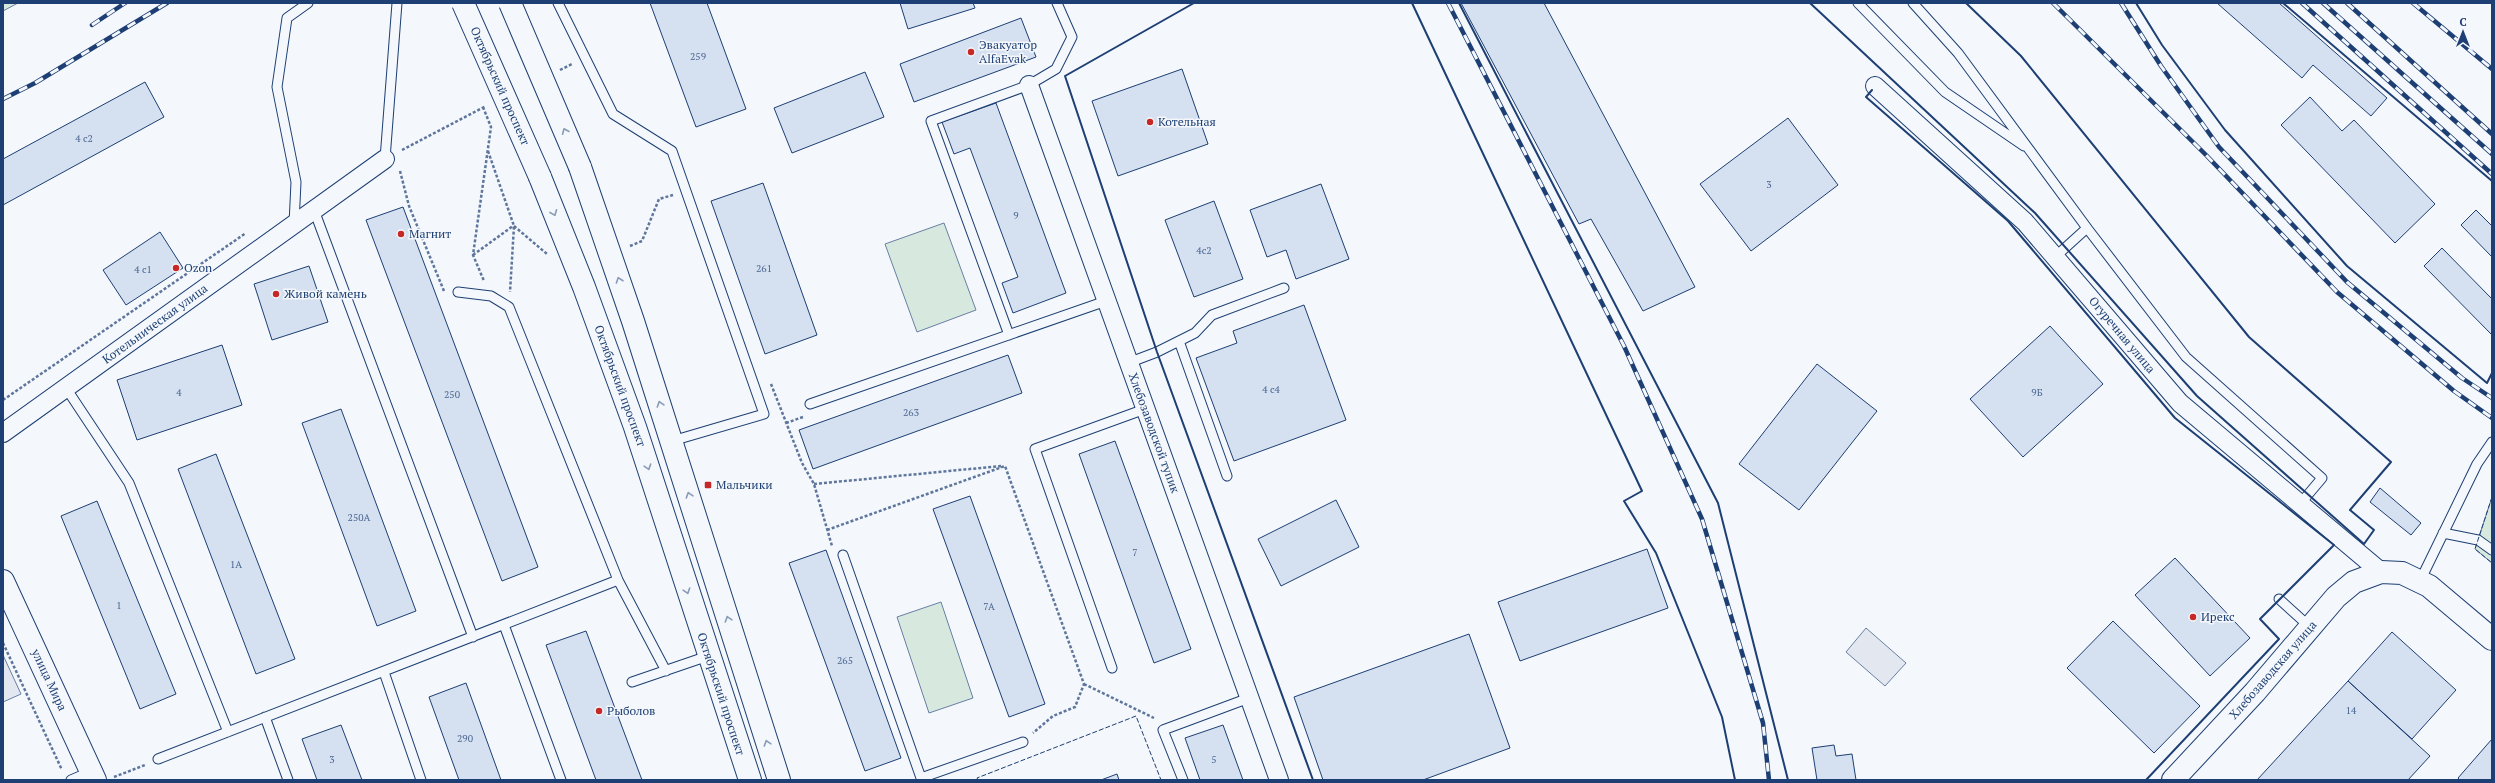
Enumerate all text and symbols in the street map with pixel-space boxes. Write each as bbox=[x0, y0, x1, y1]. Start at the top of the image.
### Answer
north arrow bbox=[2443, 12, 2483, 52]
text: С bbox=[2459, 15, 2467, 29]
street label: Октябрьский проспект bbox=[468, 24, 533, 147]
place label: Эвакуатор AlfaEvak bbox=[979, 37, 1037, 66]
marker: Эвакуатор AlfaEvak bbox=[966, 47, 976, 57]
house number: 259 bbox=[690, 50, 706, 63]
place label: Котельная bbox=[1158, 114, 1216, 129]
marker: Котельная bbox=[1145, 117, 1155, 127]
one-way arrow bbox=[562, 128, 570, 136]
house number: 4 с2 bbox=[75, 132, 93, 145]
house number: 3 bbox=[1766, 178, 1772, 191]
house number: 9 bbox=[1013, 209, 1019, 222]
one-way arrow bbox=[550, 210, 558, 217]
place label: Магнит bbox=[409, 226, 451, 241]
marker: Магнит bbox=[396, 229, 406, 239]
house number: 4с2 bbox=[1196, 244, 1212, 257]
place label: Ozon bbox=[184, 260, 212, 275]
house number: 261 bbox=[756, 262, 772, 275]
house number: 4 с1 bbox=[134, 263, 152, 276]
marker: Ozon bbox=[171, 263, 181, 273]
one-way arrow bbox=[615, 277, 624, 284]
street label: Котельническая улица bbox=[99, 280, 210, 367]
place label: Живой камень bbox=[284, 286, 367, 301]
marker: Живой камень bbox=[271, 289, 281, 299]
street label: Огуречная улица bbox=[2086, 293, 2159, 376]
street label: Октябрьский проспект bbox=[591, 323, 649, 449]
street label: Хлебозаводской тупик bbox=[1126, 371, 1183, 495]
house number: 4 с4 bbox=[1262, 383, 1281, 396]
house number: 4 bbox=[176, 386, 182, 399]
house number: 9Б bbox=[2031, 386, 2043, 399]
house number: 250 bbox=[444, 388, 460, 401]
one-way arrow bbox=[656, 400, 665, 407]
house number: 263 bbox=[903, 406, 919, 419]
one-way arrow bbox=[643, 463, 652, 470]
place label: Мальчики bbox=[716, 477, 772, 492]
marker: Мальчики bbox=[703, 480, 713, 490]
one-way arrow bbox=[685, 492, 694, 499]
house number: 250А bbox=[348, 511, 371, 524]
house number: 7 bbox=[1132, 546, 1138, 559]
house number: 1А bbox=[230, 558, 242, 571]
one-way arrow bbox=[683, 587, 691, 594]
house number: 1 bbox=[116, 599, 122, 612]
house number: 7А bbox=[983, 600, 995, 613]
place label: Ирекс bbox=[2201, 609, 2235, 624]
marker: Ирекс bbox=[2188, 612, 2198, 622]
one-way arrow bbox=[724, 616, 733, 623]
street label: Хлебозаводская улица bbox=[2226, 617, 2319, 722]
street label: Октябрьский проспект bbox=[695, 631, 748, 757]
street label: улица Мира bbox=[28, 646, 70, 713]
house number: 265 bbox=[837, 654, 853, 667]
place label: Рыболов bbox=[607, 703, 655, 718]
house number: 14 bbox=[2346, 704, 2357, 717]
marker: Рыболов bbox=[594, 706, 604, 716]
house number: 290 bbox=[457, 732, 473, 745]
one-way arrow bbox=[763, 739, 772, 746]
house number: 3 bbox=[329, 753, 335, 766]
house number: 5 bbox=[1211, 753, 1217, 766]

